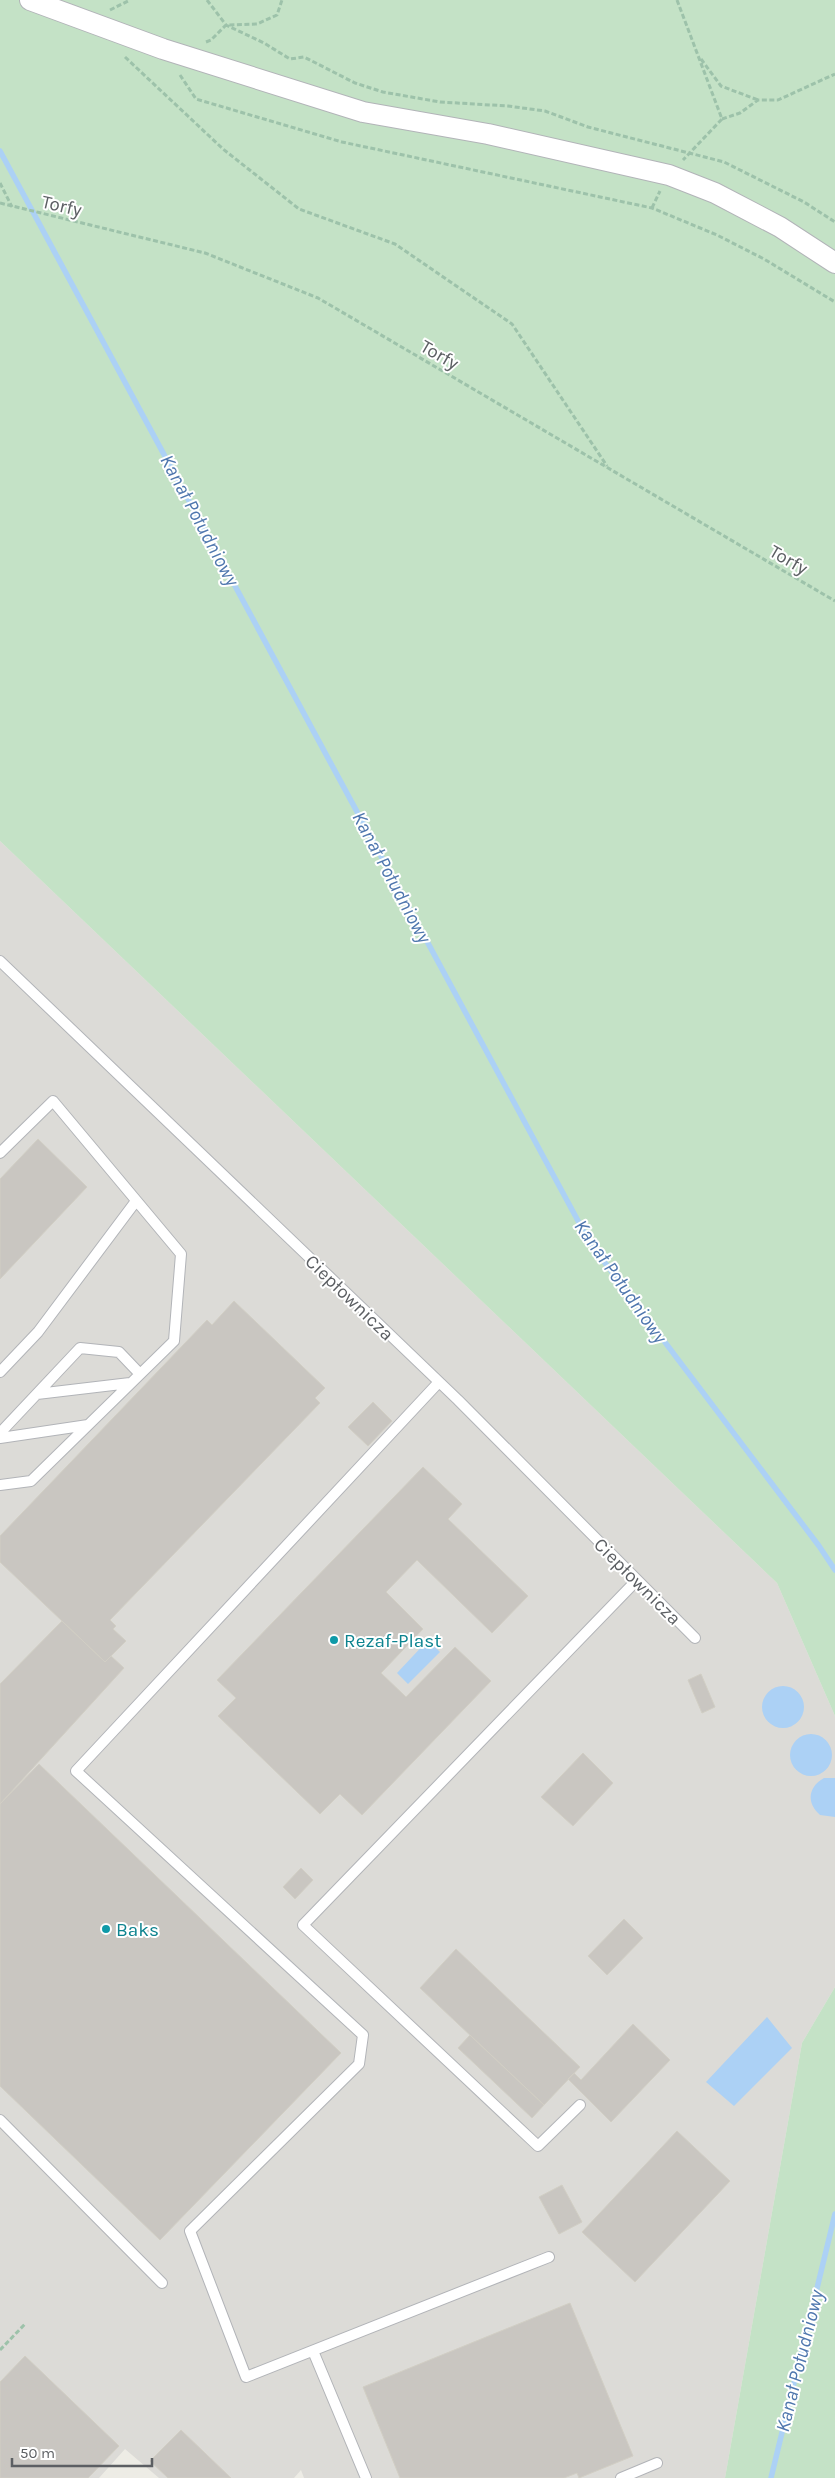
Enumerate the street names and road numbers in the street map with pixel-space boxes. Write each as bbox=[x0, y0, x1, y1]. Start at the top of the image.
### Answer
street label: Torfy bbox=[40, 191, 84, 221]
street label: Torfy bbox=[416, 335, 463, 375]
street label: Torfy bbox=[765, 540, 812, 580]
street label: Ciepłownicza bbox=[301, 1250, 398, 1345]
street label: Ciepłownicza bbox=[589, 1534, 685, 1630]

